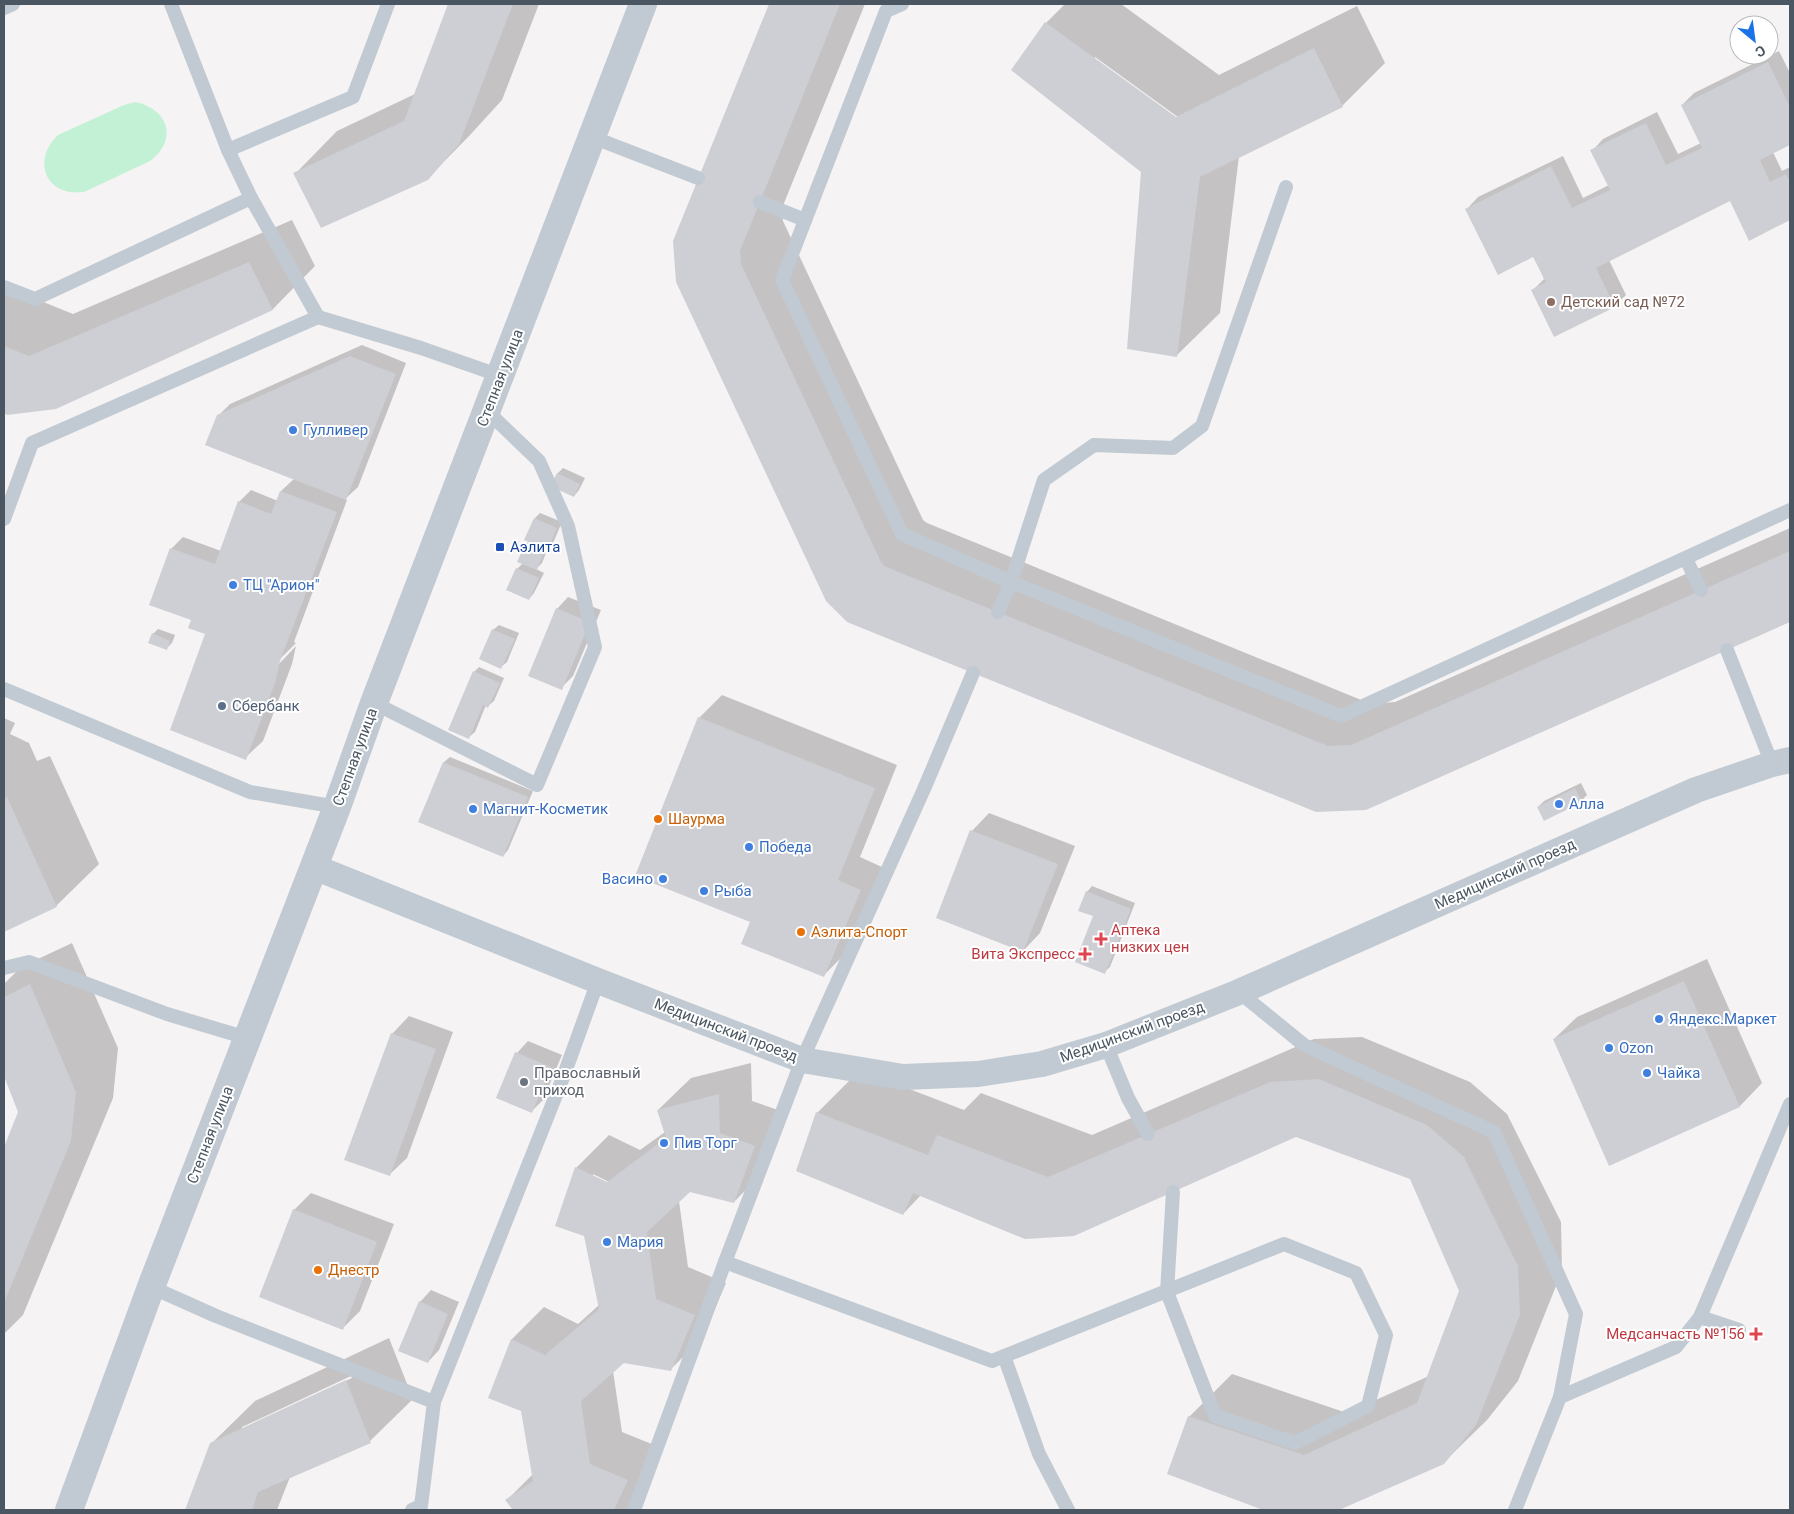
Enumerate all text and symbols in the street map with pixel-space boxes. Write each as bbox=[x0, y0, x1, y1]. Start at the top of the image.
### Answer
north arrow bbox=[1729, 15, 1779, 65]
text: С bbox=[1752, 42, 1768, 61]
place label: Детский сад №72 bbox=[1561, 293, 1685, 311]
marker: Детский сад №72 bbox=[1545, 296, 1557, 308]
street label: Степная улица bbox=[473, 327, 527, 429]
place label: Гулливер bbox=[303, 421, 368, 439]
marker: Гулливер bbox=[287, 424, 299, 436]
place label: Аэлита bbox=[510, 538, 560, 556]
marker: Аэлита bbox=[494, 541, 506, 553]
place label: ТЦ "Арион" bbox=[243, 576, 320, 594]
marker: ТЦ "Арион" bbox=[227, 579, 239, 591]
place label: Сбербанк bbox=[232, 697, 300, 715]
marker: Сбербанк bbox=[216, 700, 228, 712]
street label: Степная улица bbox=[329, 706, 381, 808]
place label: Алла bbox=[1569, 795, 1604, 813]
marker: Алла bbox=[1553, 798, 1565, 810]
place label: Магнит-Косметик bbox=[483, 800, 608, 818]
marker: Магнит-Косметик bbox=[467, 803, 479, 815]
place label: Шаурма bbox=[668, 810, 725, 828]
marker: Шаурма bbox=[652, 813, 664, 825]
street label: Медицинский проезд bbox=[1432, 835, 1578, 913]
place label: Победа bbox=[759, 838, 812, 856]
marker: Победа bbox=[743, 841, 755, 853]
place label: Васино bbox=[602, 870, 653, 888]
marker: Васино bbox=[657, 873, 669, 885]
place label: Рыба bbox=[714, 882, 752, 900]
marker: Рыба bbox=[698, 885, 710, 897]
place label: Аптека низких цен bbox=[1111, 921, 1189, 956]
place label: Аэлита-Спорт bbox=[811, 923, 908, 941]
marker: Аэлита-Спорт bbox=[795, 926, 807, 938]
marker: Аптека низких цен bbox=[1095, 933, 1107, 945]
place label: Вита Экспресс bbox=[971, 945, 1075, 963]
marker: Вита Экспресс bbox=[1079, 948, 1091, 960]
street label: Медицинский проезд bbox=[652, 994, 800, 1066]
street label: Медицинский проезд bbox=[1057, 998, 1207, 1066]
place label: Яндекс.Маркет bbox=[1669, 1010, 1777, 1028]
marker: Яндекс.Маркет bbox=[1653, 1013, 1665, 1025]
place label: Ozon bbox=[1619, 1039, 1653, 1057]
marker: Ozon bbox=[1603, 1042, 1615, 1054]
place label: Православный приход bbox=[534, 1064, 641, 1099]
place label: Чайка bbox=[1657, 1064, 1700, 1082]
marker: Чайка bbox=[1641, 1067, 1653, 1079]
marker: Православный приход bbox=[518, 1076, 530, 1088]
street label: Степная улица bbox=[183, 1084, 237, 1186]
place label: Пив Торг bbox=[674, 1134, 738, 1152]
marker: Пив Торг bbox=[658, 1137, 670, 1149]
place label: Мария bbox=[617, 1233, 664, 1251]
marker: Мария bbox=[601, 1236, 613, 1248]
place label: Днестр bbox=[328, 1261, 379, 1279]
marker: Днестр bbox=[312, 1264, 324, 1276]
place label: Медсанчасть №156 bbox=[1606, 1325, 1745, 1343]
marker: Медсанчасть №156 bbox=[1749, 1327, 1763, 1341]

